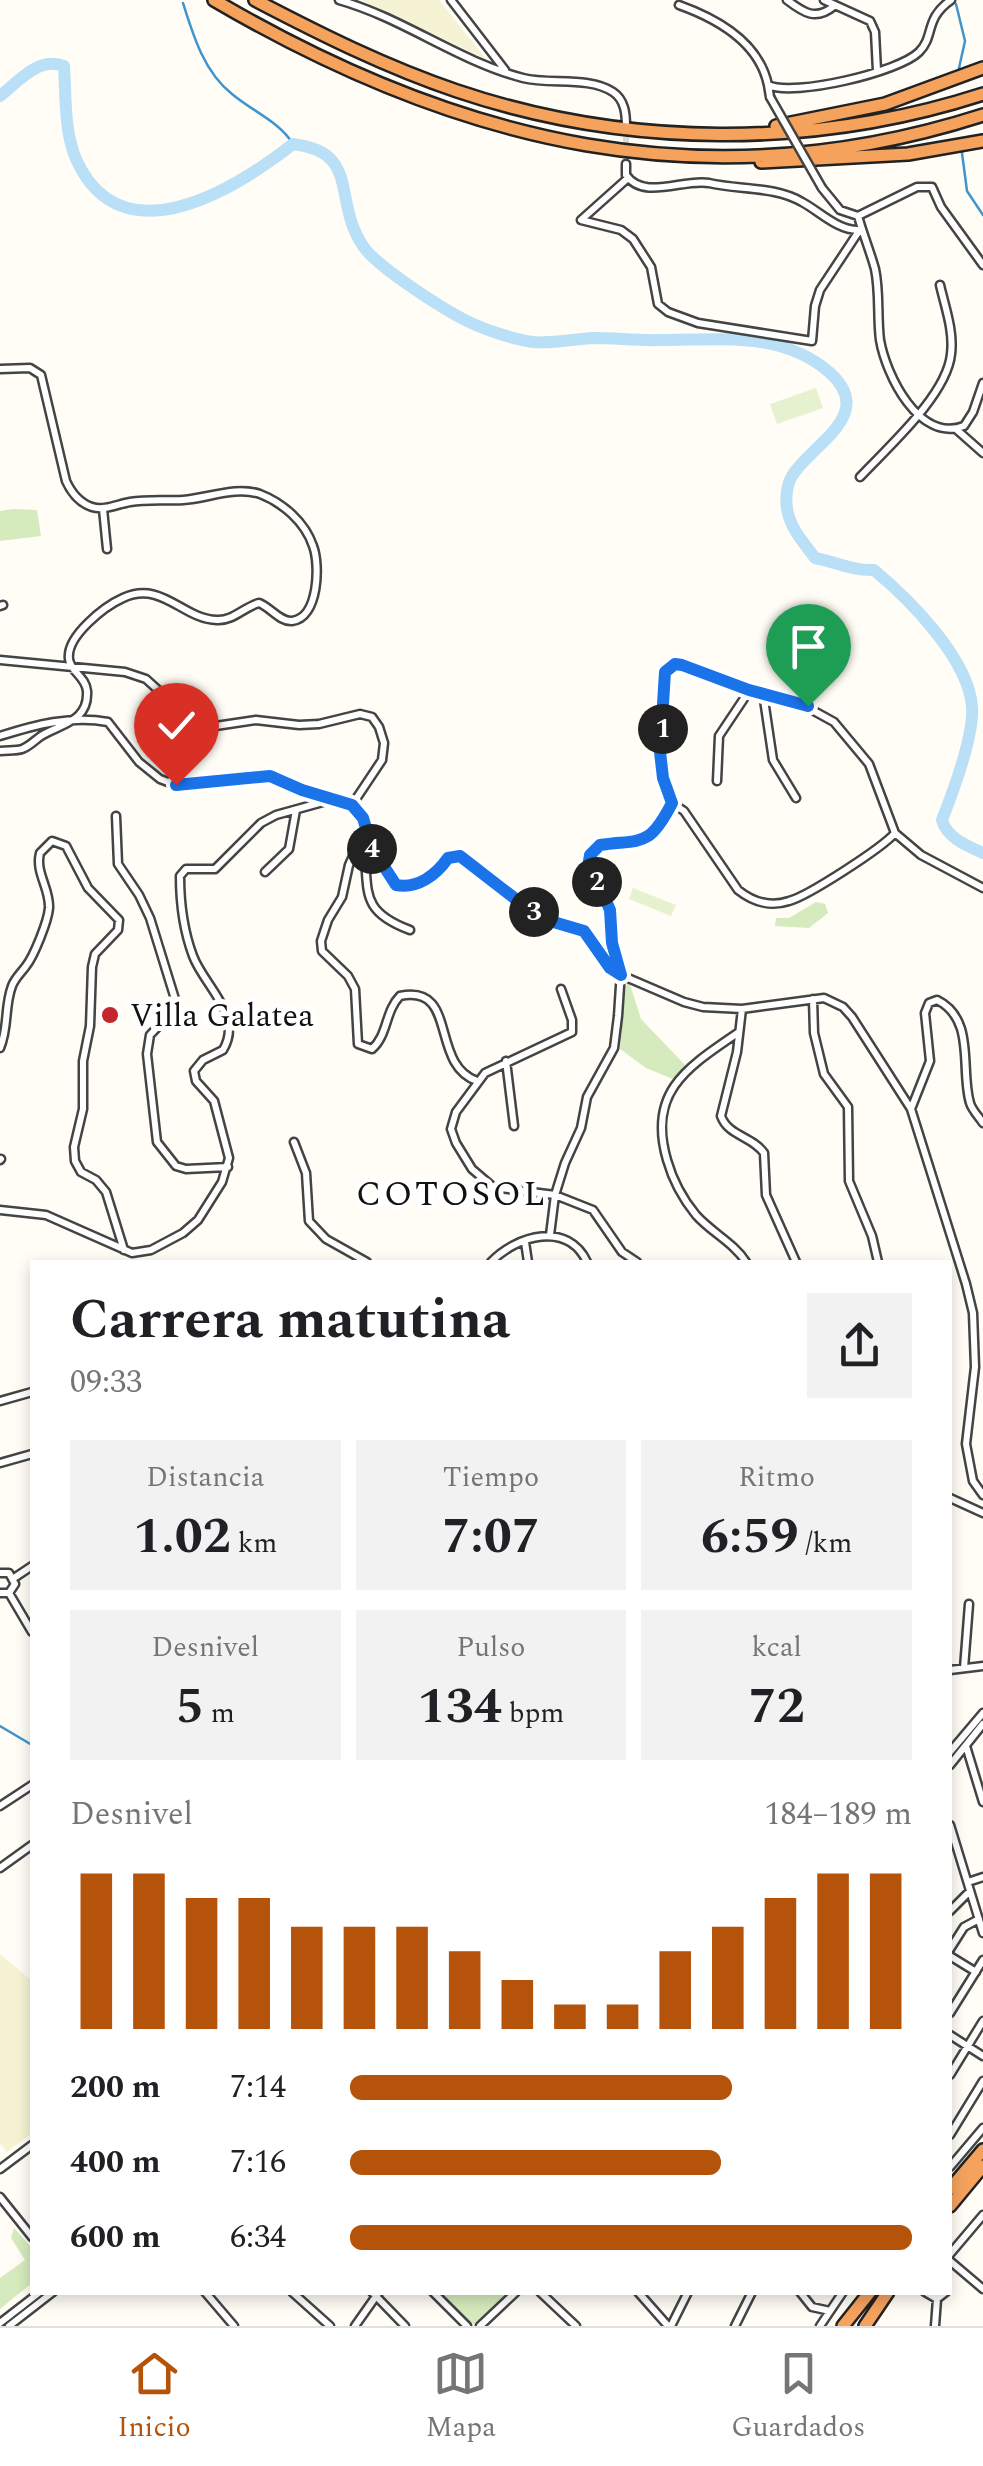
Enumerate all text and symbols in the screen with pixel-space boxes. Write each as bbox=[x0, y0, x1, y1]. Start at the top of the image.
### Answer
pin bbox=[766, 604, 851, 707]
icon: arrive bbox=[781, 619, 836, 674]
pin bbox=[134, 683, 219, 786]
icon: check bbox=[149, 698, 204, 753]
pin: 1 bbox=[638, 704, 688, 754]
text: 1 bbox=[655, 707, 671, 750]
pin: 4 bbox=[347, 824, 397, 874]
text: 4 bbox=[364, 827, 380, 870]
pin: 2 bbox=[572, 857, 622, 907]
text: 2 bbox=[589, 860, 605, 903]
pin: 3 bbox=[509, 887, 559, 937]
text: 3 bbox=[526, 890, 542, 933]
place label: Villa Galatea bbox=[130, 992, 314, 1041]
marker: Villa Galatea bbox=[99, 1004, 121, 1026]
district label: COTOSOL bbox=[356, 1168, 548, 1221]
text: Carrera matutina bbox=[70, 1279, 510, 1362]
button: share bbox=[807, 1293, 912, 1398]
text: 09:33 bbox=[70, 1358, 142, 1407]
text: Distancia bbox=[146, 1456, 264, 1499]
text: Tiempo bbox=[443, 1456, 539, 1499]
text: Ritmo bbox=[738, 1456, 815, 1499]
text: 1.02 bbox=[133, 1499, 231, 1575]
text: 7:07 bbox=[442, 1499, 540, 1575]
text: 6:59 bbox=[701, 1499, 799, 1575]
text: km bbox=[231, 1522, 277, 1565]
text: /km bbox=[799, 1522, 852, 1565]
text: Desnivel bbox=[152, 1626, 259, 1669]
text: Pulso bbox=[456, 1626, 526, 1669]
text: kcal bbox=[752, 1626, 802, 1669]
text: 5 bbox=[176, 1669, 204, 1745]
text: 134 bbox=[418, 1669, 502, 1745]
text: 72 bbox=[749, 1669, 805, 1745]
text: m bbox=[204, 1692, 235, 1735]
text: bpm bbox=[502, 1692, 564, 1735]
text: Desnivel bbox=[70, 1790, 193, 1839]
text: 184–189 m bbox=[764, 1790, 912, 1839]
text: 200 m bbox=[70, 2063, 161, 2112]
text: 7:14 bbox=[230, 2063, 286, 2112]
text: 400 m bbox=[70, 2138, 161, 2187]
text: 7:16 bbox=[230, 2138, 286, 2187]
text: 600 m bbox=[70, 2213, 161, 2262]
text: 6:34 bbox=[230, 2213, 286, 2262]
tab: Inicio bbox=[118, 2346, 191, 2449]
tab: Mapa bbox=[426, 2346, 496, 2449]
tab: Guardados bbox=[731, 2346, 865, 2449]

